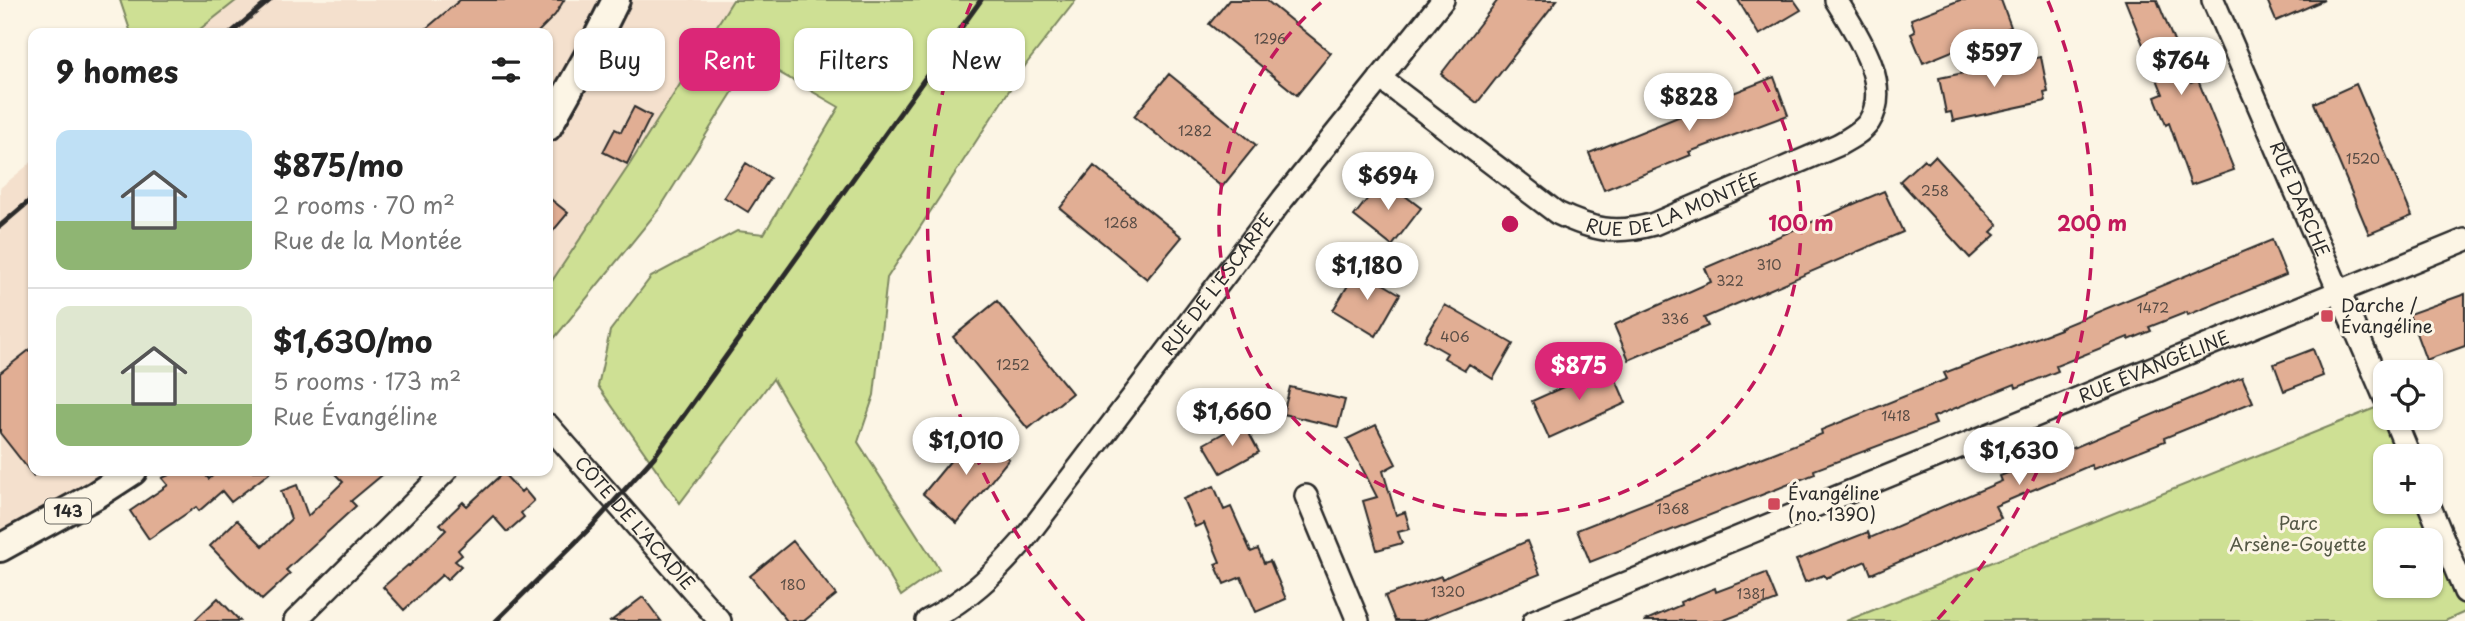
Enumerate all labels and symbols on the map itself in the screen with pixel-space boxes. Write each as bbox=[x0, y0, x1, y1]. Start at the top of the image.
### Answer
house number: 1296 bbox=[1254, 28, 1286, 49]
pin: $597 bbox=[1953, 29, 2035, 89]
pin: $764 bbox=[2140, 38, 2222, 97]
pin: $828 bbox=[1648, 74, 1730, 133]
house number: 1282 bbox=[1178, 120, 1212, 141]
street label: RUE DARCHE bbox=[2264, 137, 2337, 261]
house number: 1520 bbox=[2346, 148, 2380, 169]
pin: $694 bbox=[1347, 152, 1429, 212]
street label: RUE DE LA MONTÉE bbox=[1583, 165, 1764, 242]
house number: 258 bbox=[1921, 180, 1949, 201]
text: 100 m bbox=[1768, 206, 1834, 238]
text: 200 m bbox=[2057, 206, 2127, 238]
street label: RUE DE L'ESCARPE bbox=[1154, 207, 1280, 360]
house number: 1268 bbox=[1104, 212, 1138, 233]
centre of rings bbox=[1498, 212, 1522, 236]
pin: $1,180 bbox=[1310, 243, 1424, 302]
house number: 310 bbox=[1757, 254, 1781, 275]
house number: 322 bbox=[1716, 270, 1744, 291]
place label: Darche / Évangéline bbox=[2341, 291, 2433, 339]
house number: 1472 bbox=[2137, 297, 2169, 318]
house number: 336 bbox=[1661, 308, 1689, 329]
marker: Darche / Évangéline bbox=[2319, 308, 2335, 324]
street label: RUE ÉVANGÉLINE bbox=[2074, 323, 2233, 409]
house number: 406 bbox=[1440, 326, 1470, 347]
pin: $875 bbox=[1538, 342, 1620, 402]
house number: 1252 bbox=[996, 354, 1030, 375]
pin: $1,660 bbox=[1175, 388, 1289, 448]
house number: 1418 bbox=[1881, 405, 1911, 426]
pin: $1,010 bbox=[909, 418, 1023, 477]
pin: $1,630 bbox=[1962, 428, 2076, 487]
street label: CÔTE DE L'ACADIE bbox=[569, 449, 702, 596]
place label: Évangéline (no. 1390) bbox=[1788, 479, 1880, 527]
marker: Évangéline (no. 1390) bbox=[1766, 496, 1782, 512]
road number: 143 bbox=[45, 498, 91, 524]
house number: 1368 bbox=[1657, 498, 1689, 519]
park label: Parc Arsène-Goyette bbox=[2230, 509, 2366, 557]
house number: 180 bbox=[780, 574, 806, 595]
house number: 1320 bbox=[1431, 581, 1465, 602]
house number: 1381 bbox=[1737, 583, 1765, 604]

